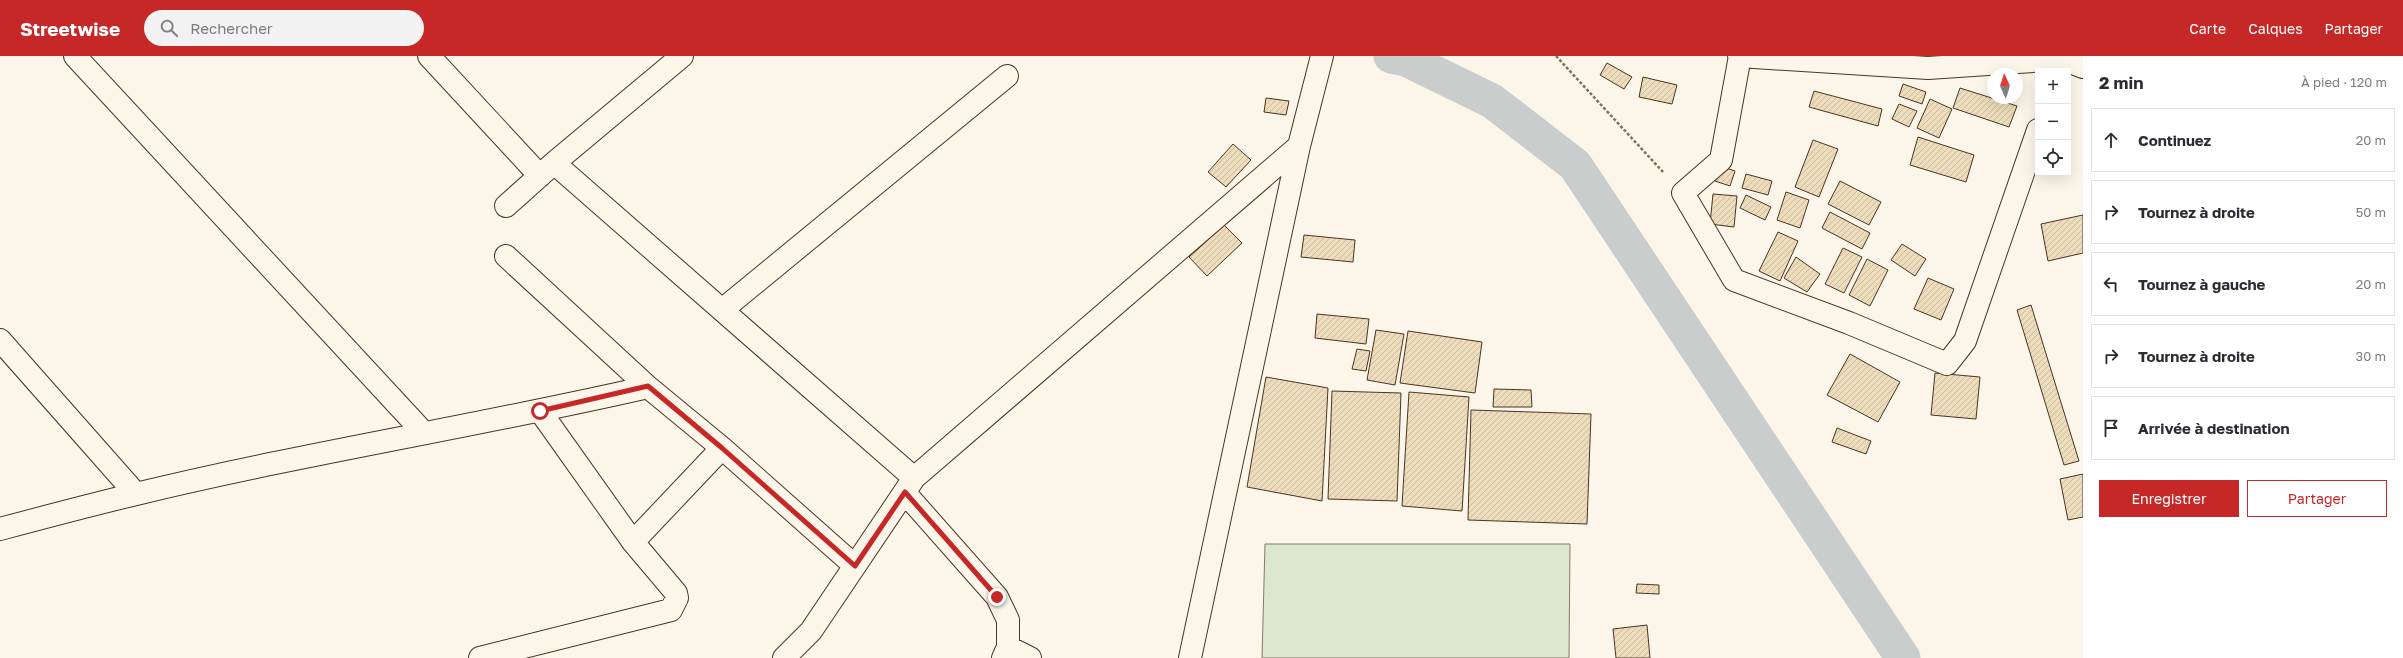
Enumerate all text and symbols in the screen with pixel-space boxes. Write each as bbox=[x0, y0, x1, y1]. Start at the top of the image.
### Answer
search box bbox=[144, 10, 424, 46]
text: Streetwise bbox=[20, 17, 120, 40]
icon: search bbox=[158, 17, 180, 39]
text: Rechercher bbox=[190, 19, 273, 37]
text: Carte bbox=[2189, 20, 2226, 37]
text: Calques bbox=[2248, 20, 2303, 37]
text: Partager bbox=[2325, 20, 2383, 37]
north arrow bbox=[1987, 68, 2023, 104]
map controls bbox=[2035, 68, 2071, 176]
button: + bbox=[2035, 68, 2071, 104]
text: 2 min bbox=[2099, 72, 2143, 93]
text: À pied · 120 m bbox=[2301, 74, 2387, 90]
button: − bbox=[2035, 104, 2071, 140]
icon: ahead bbox=[2100, 129, 2122, 151]
text: Continuez bbox=[2138, 131, 2211, 149]
text: 20 m bbox=[2356, 132, 2386, 148]
button: locate bbox=[2035, 140, 2071, 176]
icon: right bbox=[2100, 201, 2122, 223]
text: Tournez à droite bbox=[2138, 203, 2255, 221]
text: 50 m bbox=[2356, 204, 2386, 220]
icon: left bbox=[2100, 273, 2122, 295]
text: Tournez à gauche bbox=[2138, 275, 2265, 293]
text: 20 m bbox=[2356, 276, 2386, 292]
icon: right bbox=[2100, 345, 2122, 367]
text: Tournez à droite bbox=[2138, 347, 2255, 365]
text: 30 m bbox=[2356, 348, 2386, 364]
route start bbox=[531, 402, 549, 420]
icon: arrive bbox=[2100, 417, 2122, 439]
text: Arrivée à destination bbox=[2138, 419, 2290, 437]
button: Enregistrer bbox=[2099, 480, 2239, 517]
button: Partager bbox=[2247, 480, 2387, 517]
route end bbox=[988, 588, 1006, 606]

